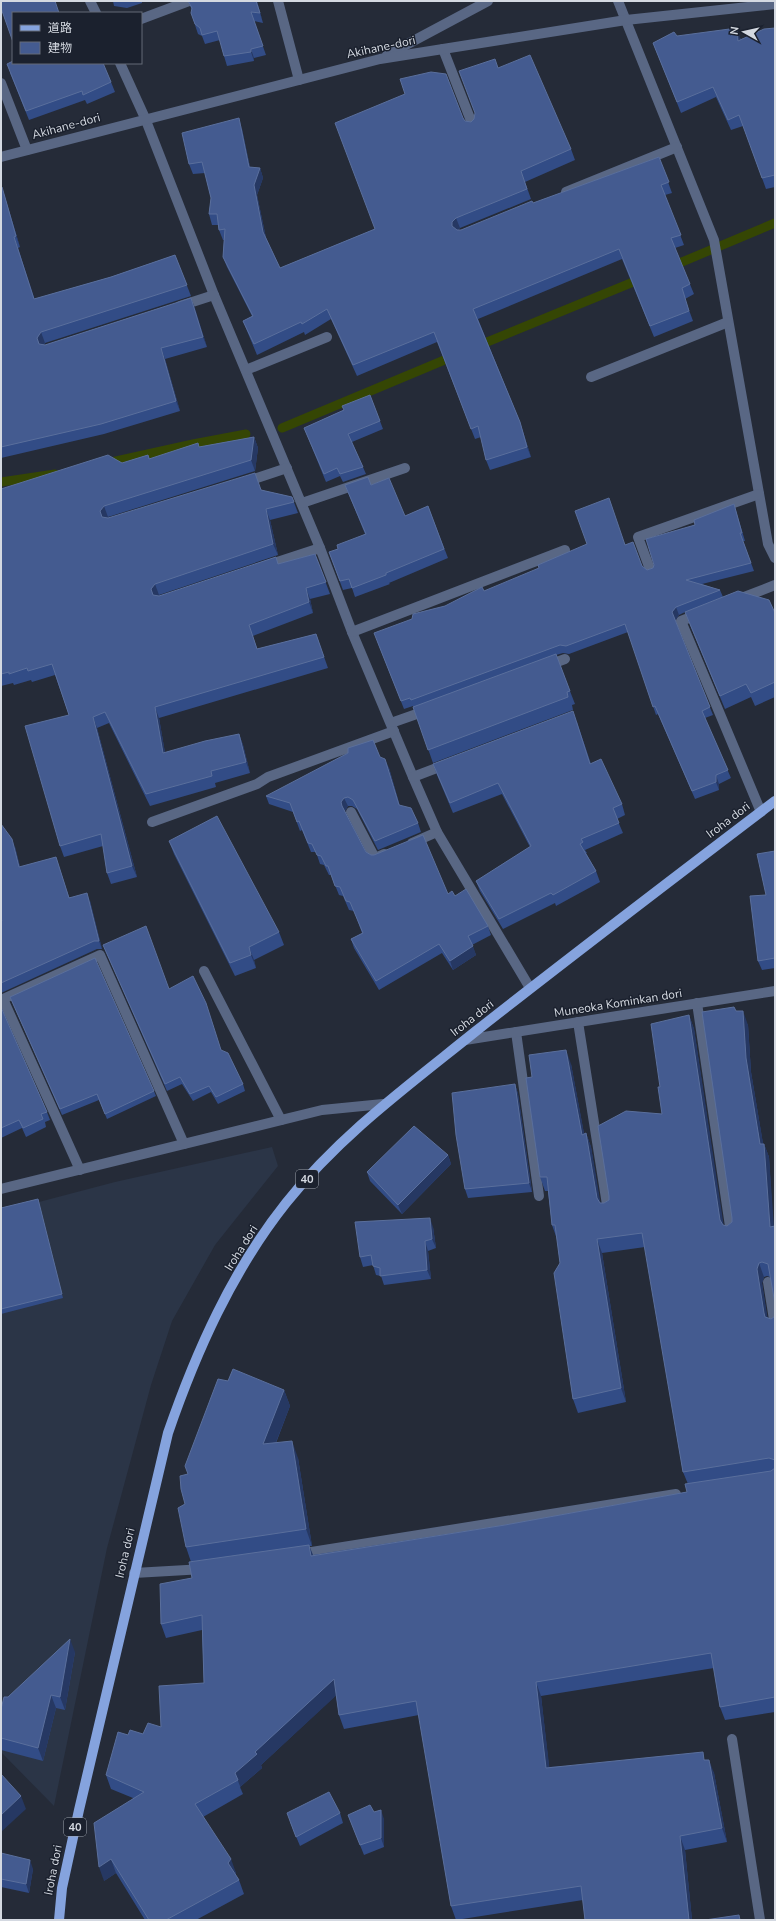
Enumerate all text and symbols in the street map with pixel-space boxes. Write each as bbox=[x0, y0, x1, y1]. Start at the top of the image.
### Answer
legend bbox=[12, 12, 142, 64]
north arrow bbox=[724, 12, 764, 52]
text: 道路 bbox=[48, 20, 72, 36]
text: N bbox=[727, 26, 743, 36]
street label: Akihane-dori bbox=[345, 32, 417, 62]
text: 建物 bbox=[48, 40, 72, 56]
street label: Akihane-dori bbox=[30, 109, 102, 143]
street label: Iroha dori bbox=[703, 798, 753, 842]
street label: Muneoka Kominkan dori bbox=[553, 985, 683, 1021]
street label: Iroha dori bbox=[447, 996, 497, 1040]
road number: 40 bbox=[296, 1170, 318, 1188]
street label: Iroha dori bbox=[221, 1222, 261, 1274]
street label: Iroha dori bbox=[111, 1526, 139, 1580]
road number: 40 bbox=[64, 1818, 86, 1836]
street label: Iroha dori bbox=[40, 1843, 66, 1897]

